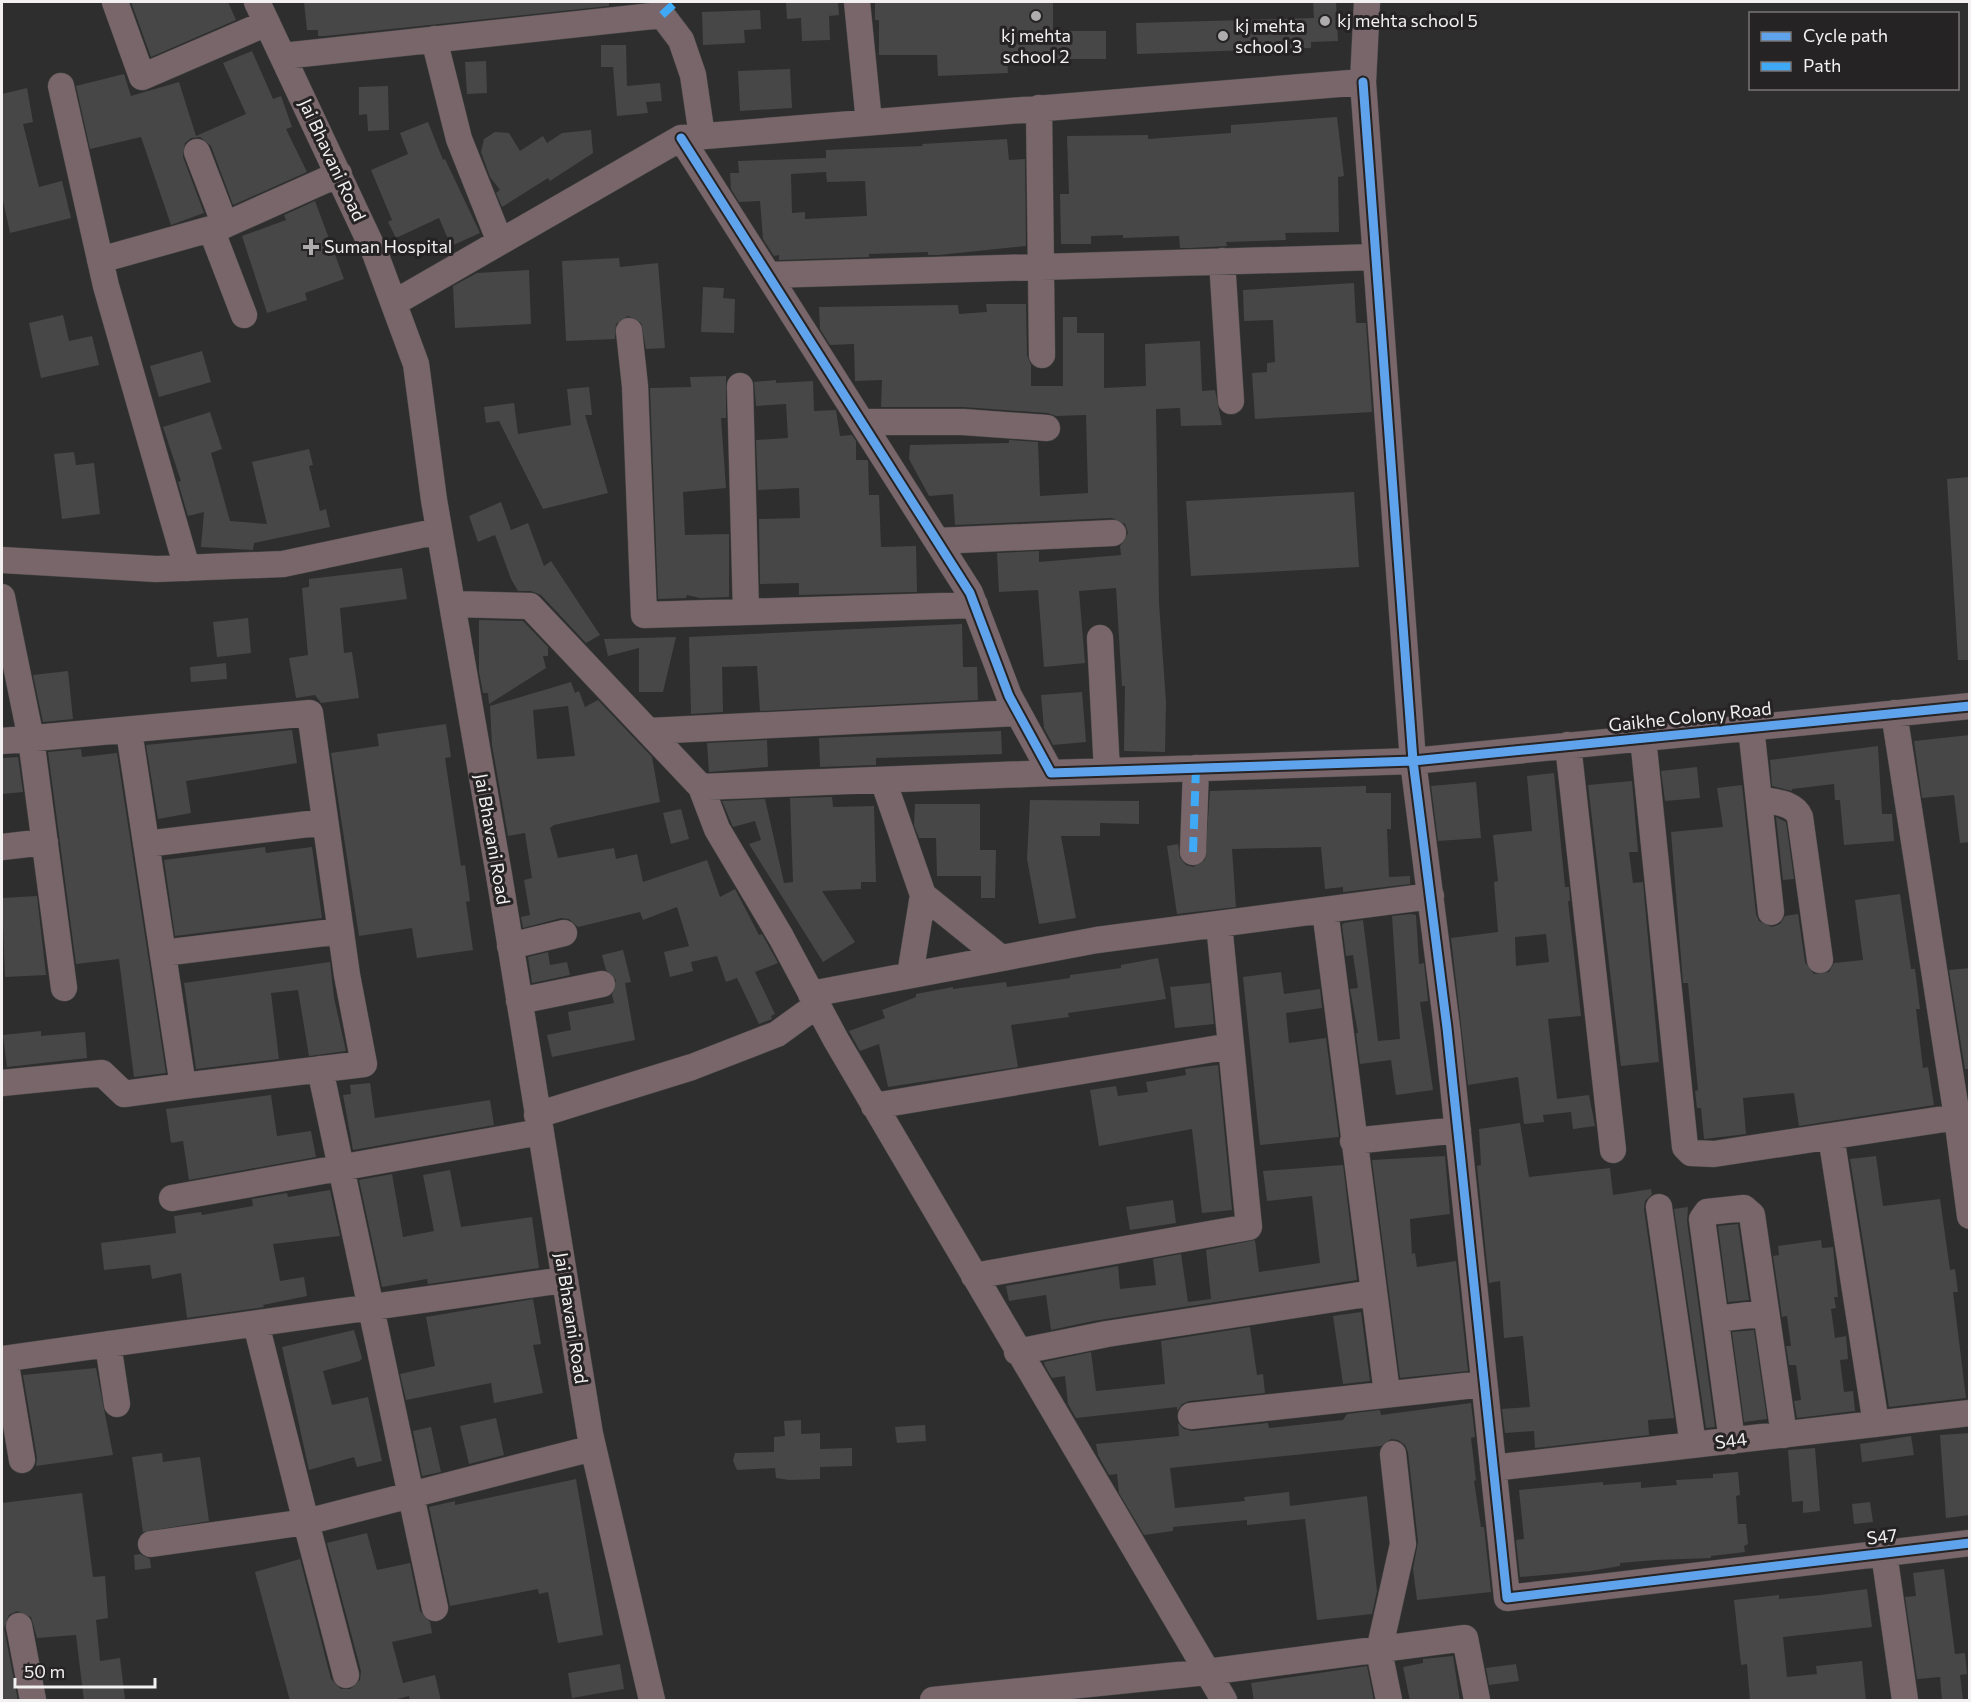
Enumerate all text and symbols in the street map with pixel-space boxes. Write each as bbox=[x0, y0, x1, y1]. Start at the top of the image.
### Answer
marker: kj mehta school 2 bbox=[1029, 9, 1043, 23]
place label: kj mehta school 5 bbox=[1337, 9, 1478, 31]
legend bbox=[1749, 12, 1959, 90]
place label: kj mehta school 3 bbox=[1235, 14, 1305, 57]
marker: kj mehta school 5 bbox=[1318, 14, 1332, 28]
place label: kj mehta school 2 bbox=[1001, 24, 1071, 67]
text: Cycle path bbox=[1803, 24, 1888, 46]
marker: kj mehta school 3 bbox=[1216, 29, 1230, 43]
text: Path bbox=[1803, 54, 1841, 76]
street label: Jai Bhavani Road bbox=[295, 95, 371, 224]
place label: Suman Hospital bbox=[324, 235, 452, 257]
marker: Suman Hospital bbox=[302, 238, 320, 256]
street label: Gaikhe Colony Road bbox=[1607, 697, 1772, 735]
street label: Jai Bhavani Road bbox=[471, 772, 515, 906]
street label: Jai Bhavani Road bbox=[551, 1251, 593, 1385]
street label: S44 bbox=[1714, 1427, 1748, 1453]
street label: S47 bbox=[1865, 1523, 1898, 1549]
scale bar bbox=[15, 1651, 154, 1689]
text: 50 m bbox=[24, 1660, 65, 1682]

